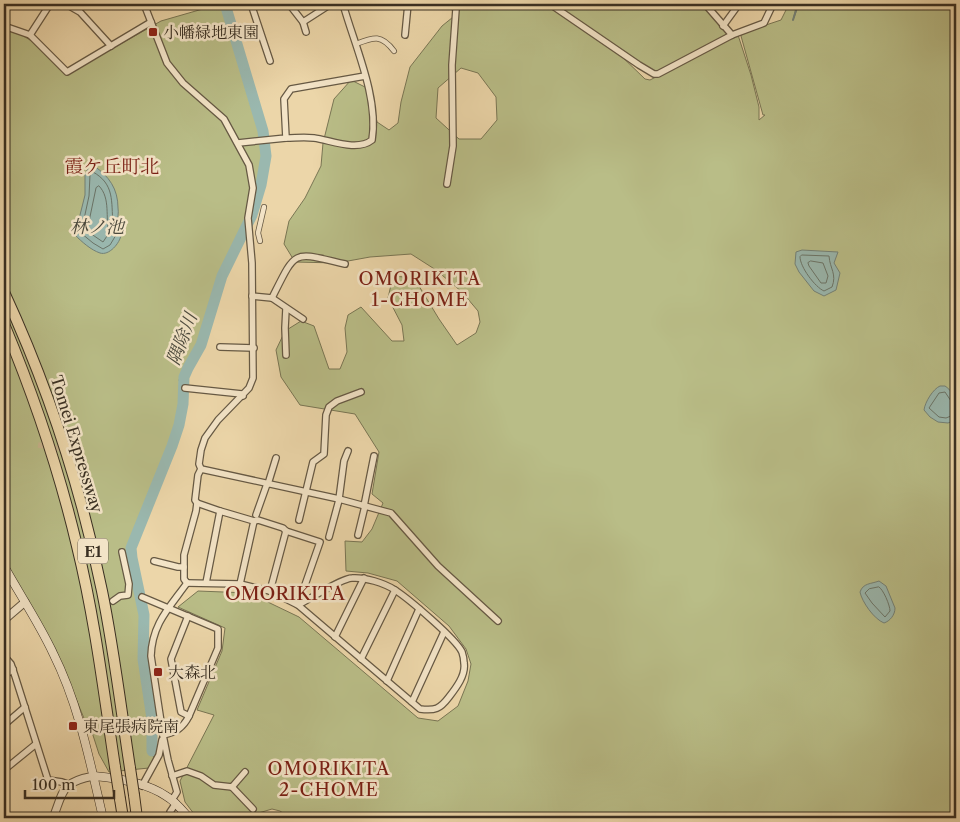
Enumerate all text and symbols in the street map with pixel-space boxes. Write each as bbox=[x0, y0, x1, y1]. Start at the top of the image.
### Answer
place label: 小幡緑地東園 bbox=[163, 22, 259, 42]
marker: 小幡緑地東園 bbox=[147, 26, 159, 38]
district label: 霞ケ丘町北 bbox=[64, 155, 160, 178]
water label: 林ノ池 bbox=[70, 216, 126, 238]
district label: OMORIKITA 1-CHOME bbox=[359, 268, 481, 311]
water label: 隅除川 bbox=[162, 308, 203, 368]
street label: Tomei Expressway bbox=[47, 373, 108, 516]
road number: E1 bbox=[78, 538, 108, 564]
district label: OMORIKITA bbox=[225, 582, 346, 605]
place label: 大森北 bbox=[168, 662, 216, 682]
marker: 大森北 bbox=[152, 666, 164, 678]
place label: 東尾張病院南 bbox=[83, 716, 179, 736]
marker: 東尾張病院南 bbox=[67, 720, 79, 732]
district label: OMORIKITA 2-CHOME bbox=[268, 758, 390, 801]
scale bar bbox=[25, 767, 114, 799]
text: 100 m bbox=[32, 775, 75, 794]

